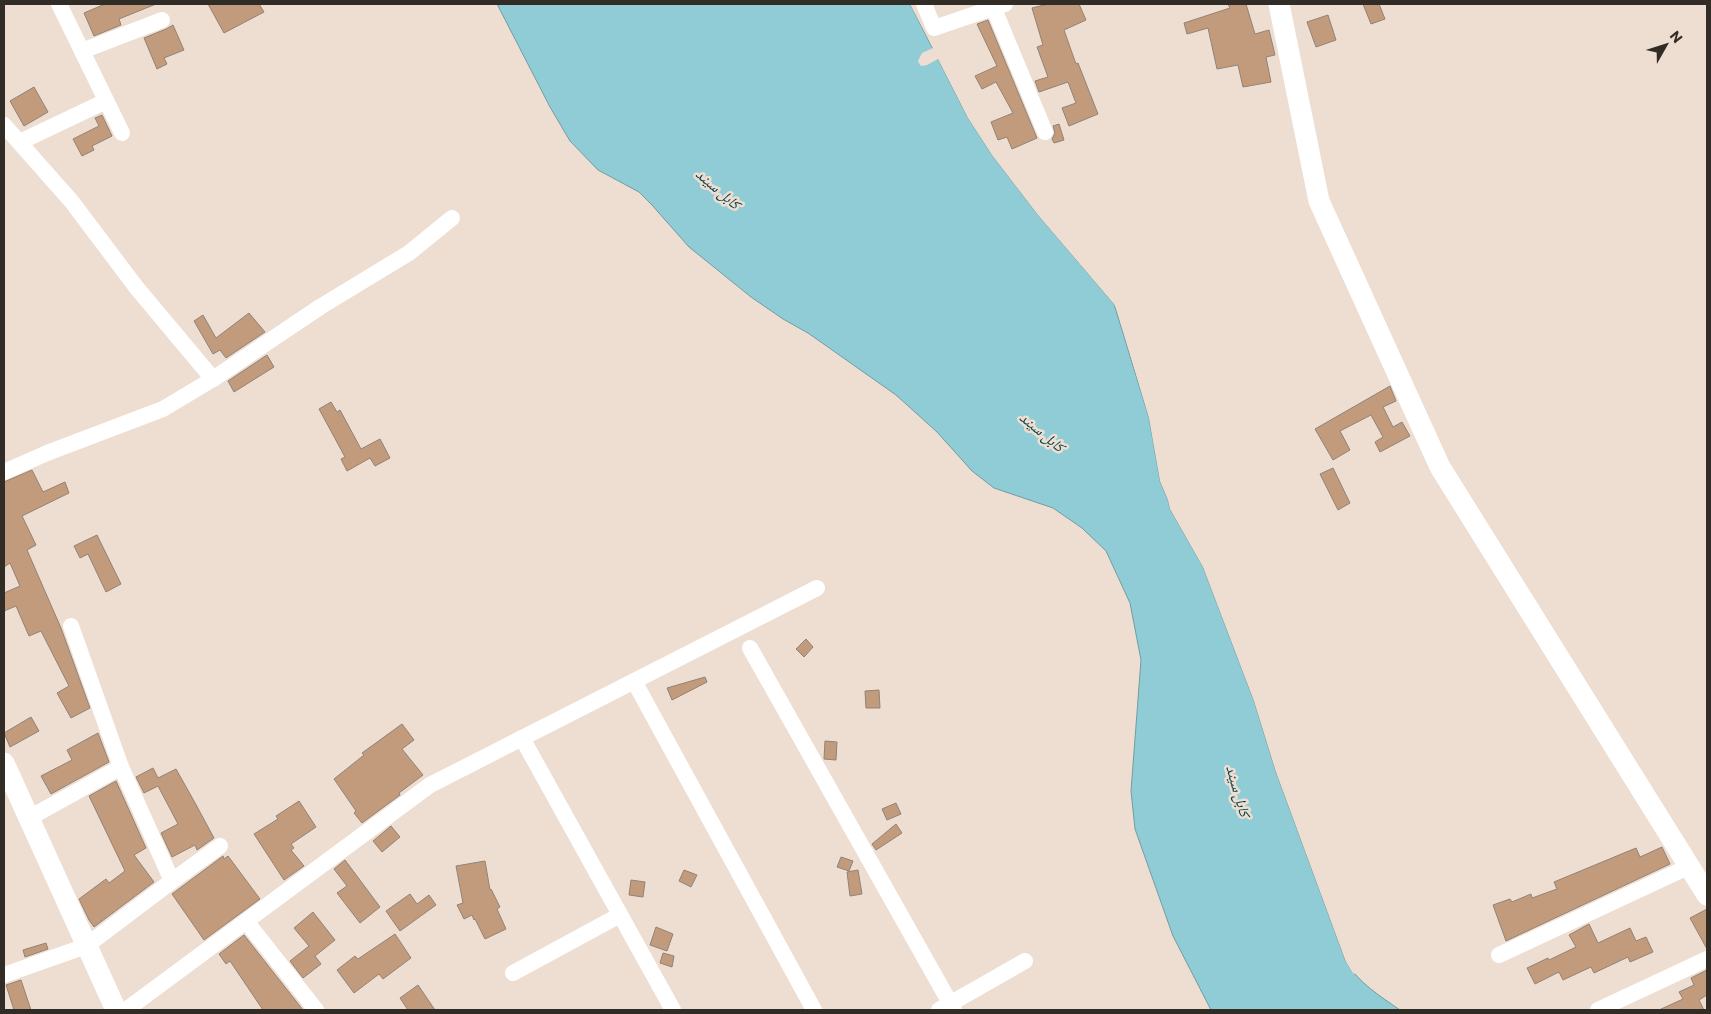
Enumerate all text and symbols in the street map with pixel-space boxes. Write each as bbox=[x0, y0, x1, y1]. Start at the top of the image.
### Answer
north arrow bbox=[1641, 20, 1691, 70]
text: N bbox=[1667, 27, 1686, 46]
water label: کابل سيند bbox=[692, 164, 747, 215]
water label: کابل سيند bbox=[1016, 407, 1071, 458]
water label: کابل سيند bbox=[1222, 763, 1256, 821]

